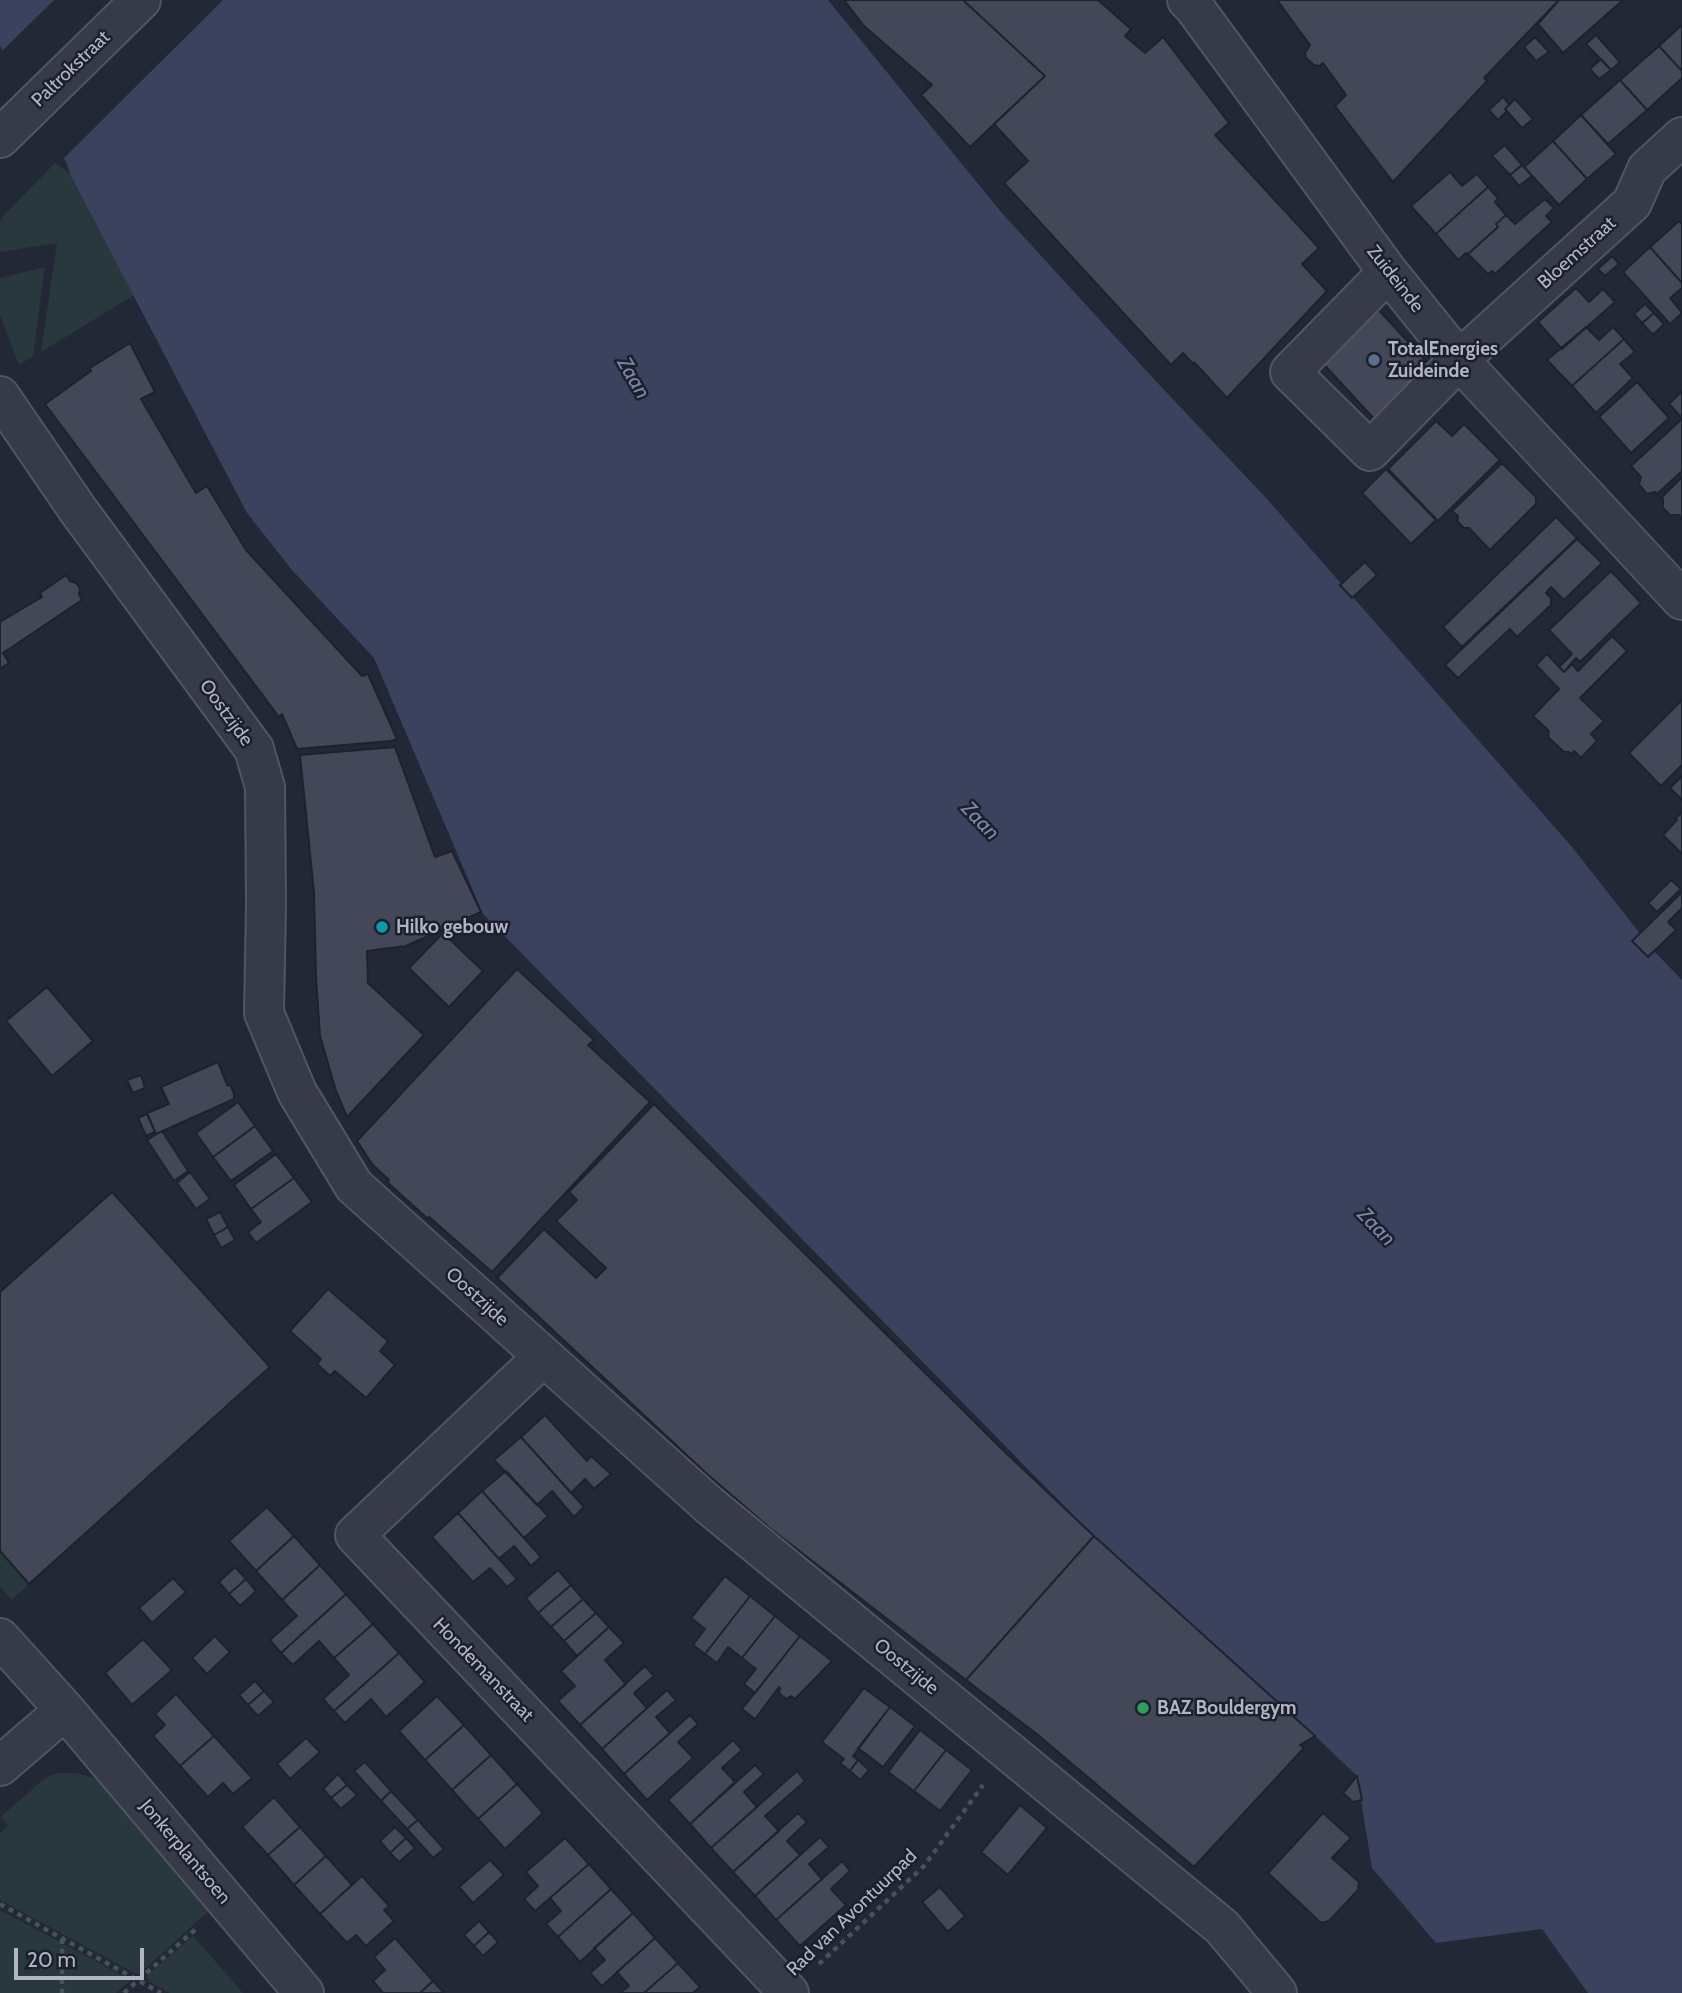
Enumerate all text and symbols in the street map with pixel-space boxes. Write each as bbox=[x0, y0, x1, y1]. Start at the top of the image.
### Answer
street label: Paltrokstraat bbox=[27, 26, 115, 112]
street label: Bloemstraat bbox=[1533, 212, 1621, 294]
street label: Zuideinde bbox=[1362, 241, 1428, 317]
place label: TotalEnergies Zuideinde bbox=[1388, 338, 1498, 382]
marker: TotalEnergies Zuideinde bbox=[1366, 352, 1382, 368]
water label: Zaan bbox=[611, 353, 655, 403]
street label: Oostzijde bbox=[194, 675, 258, 751]
water label: Zaan bbox=[956, 796, 1004, 846]
place label: Hilko gebouw bbox=[396, 916, 508, 938]
marker: Hilko gebouw bbox=[374, 919, 390, 935]
water label: Zaan bbox=[1352, 1202, 1400, 1252]
street label: Oostzijde bbox=[441, 1263, 513, 1331]
street label: Hondemanstraat bbox=[428, 1613, 538, 1727]
street label: Oostzijde bbox=[869, 1634, 943, 1700]
place label: BAZ Bouldergym bbox=[1157, 1697, 1297, 1719]
marker: BAZ Bouldergym bbox=[1135, 1700, 1151, 1716]
street label: Jonkerplantsoen bbox=[135, 1795, 235, 1909]
street label: Rad van Avontuurpad bbox=[782, 1845, 922, 1981]
scale bar bbox=[18, 1934, 147, 1978]
text: 20 m bbox=[27, 1947, 76, 1972]

